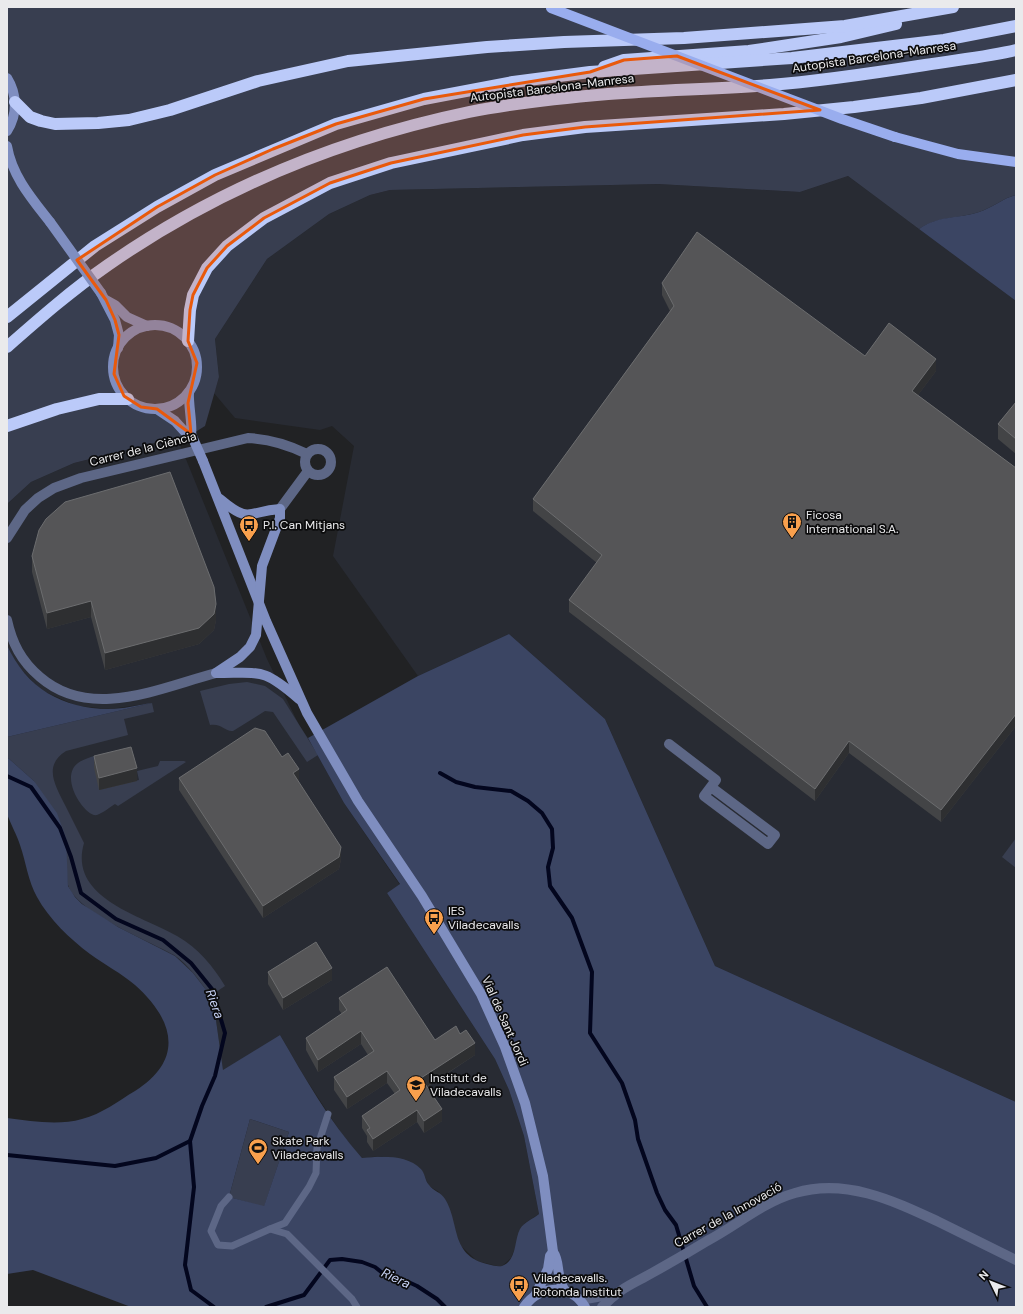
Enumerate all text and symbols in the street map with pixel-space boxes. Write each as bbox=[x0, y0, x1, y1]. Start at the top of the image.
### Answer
street label: Autopista Barcelona-Manresa bbox=[791, 38, 957, 76]
street label: Autopista Barcelona-Manresa bbox=[469, 70, 635, 106]
street label: Carrer de la Ciència bbox=[88, 428, 198, 470]
place label: Ficosa International S.A. bbox=[806, 507, 898, 537]
building icon: Ficosa International S.A. bbox=[781, 511, 803, 539]
bus stop icon: P.I. Can Mitjans bbox=[238, 514, 260, 542]
place label: P.I. Can Mitjans bbox=[263, 517, 345, 533]
place label: IES Viladecavalls bbox=[448, 903, 520, 933]
bus stop icon: IES Viladecavalls bbox=[423, 907, 445, 935]
street label: Vial de Sant Jordi bbox=[478, 974, 532, 1069]
water label: Riera bbox=[202, 987, 228, 1021]
place label: Institut de Viladecavalls bbox=[430, 1070, 502, 1100]
school or university icon: Institut de Viladecavalls bbox=[405, 1074, 427, 1102]
place label: Skate Park Viladecavalls bbox=[272, 1133, 344, 1163]
sports icon: Skate Park Viladecavalls bbox=[247, 1137, 269, 1165]
street label: Carrer de la Innovació bbox=[671, 1179, 785, 1251]
north arrow bbox=[971, 1262, 1011, 1302]
water label: Riera bbox=[379, 1264, 413, 1292]
text: N bbox=[976, 1267, 992, 1283]
place label: Viladecavalls. Rotonda Institut bbox=[533, 1270, 622, 1300]
bus stop icon: Viladecavalls. Rotonda Institut bbox=[508, 1274, 530, 1302]

